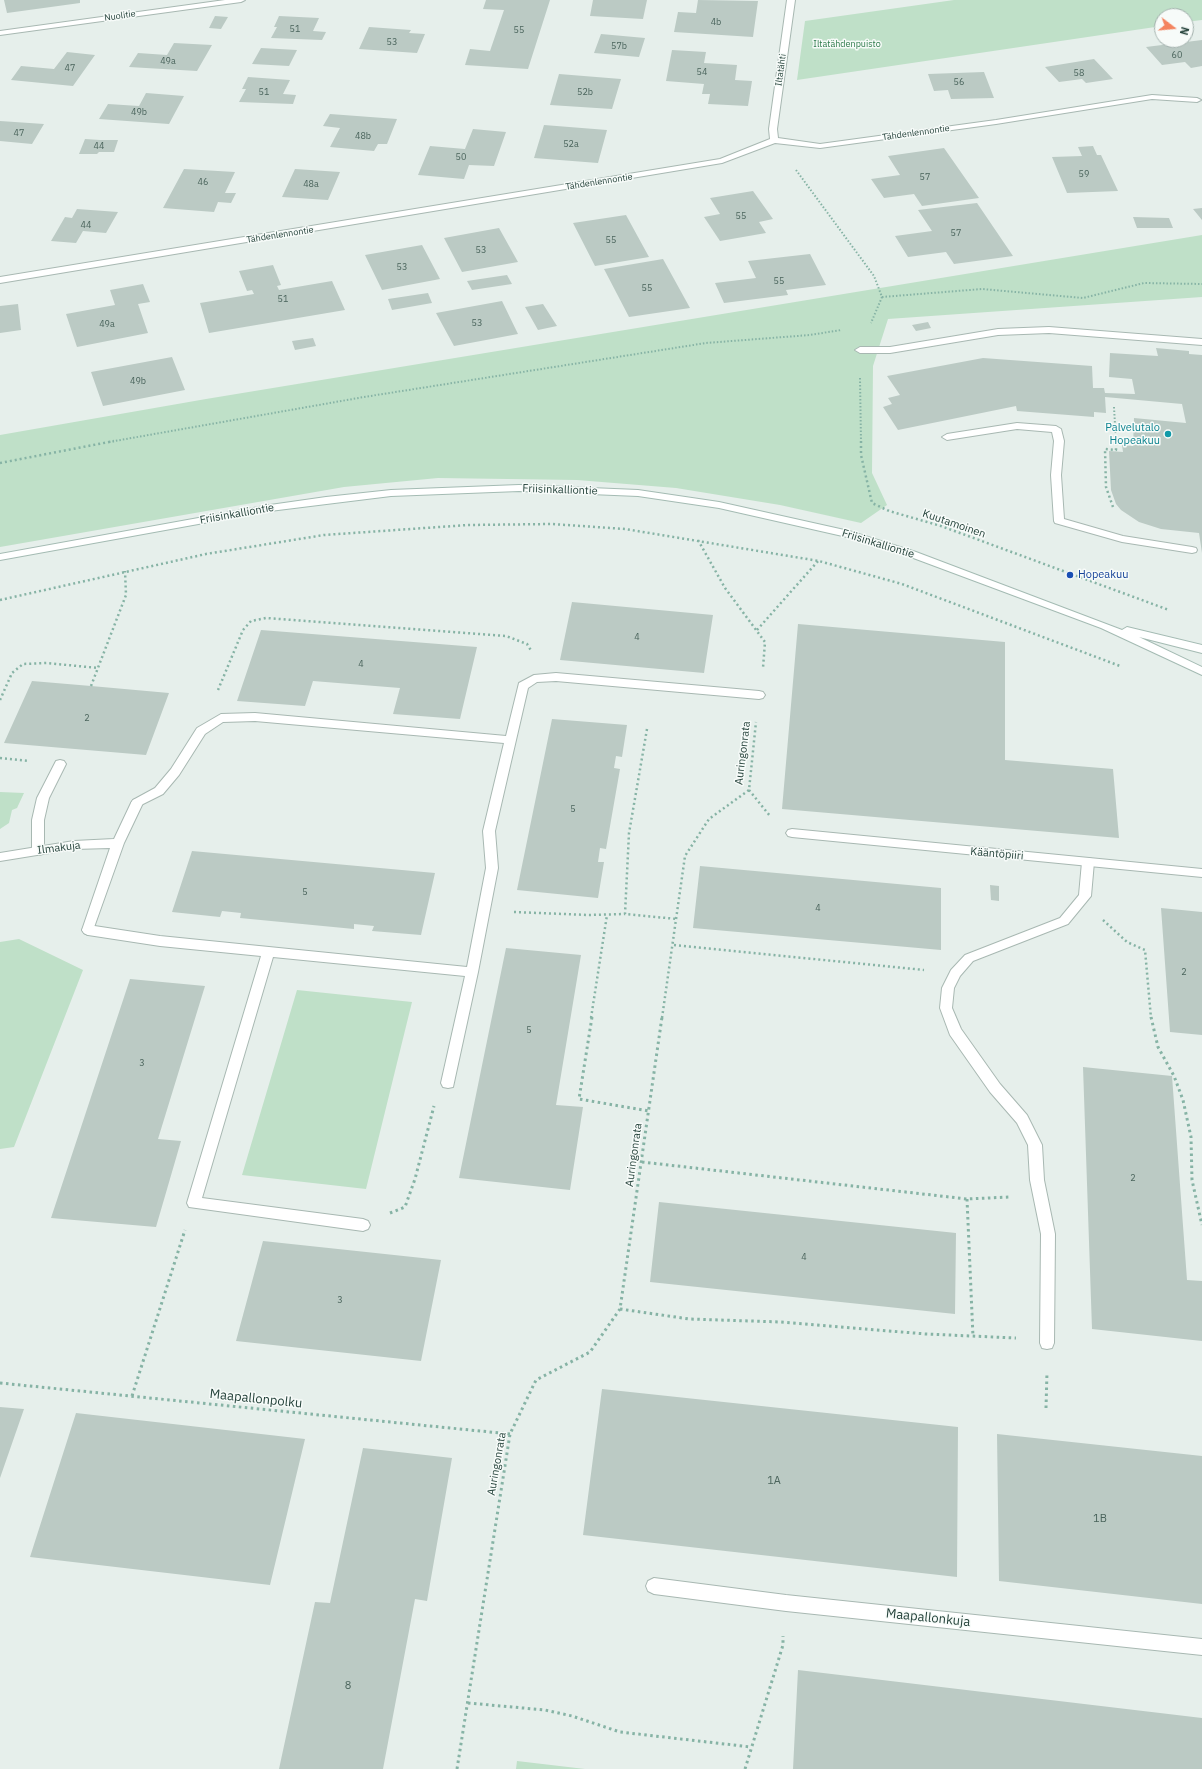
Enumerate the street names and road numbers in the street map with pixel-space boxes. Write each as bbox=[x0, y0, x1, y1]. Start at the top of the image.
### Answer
street label: Nuolitie bbox=[104, 8, 136, 24]
street label: Iltatähti bbox=[773, 53, 789, 87]
street label: Tähdenlennontie bbox=[882, 123, 950, 143]
street label: Tähdenlennontie bbox=[565, 171, 633, 193]
street label: Tähdenlennontie bbox=[246, 224, 314, 246]
street label: Friisinkalliontie bbox=[522, 482, 598, 498]
street label: Friisinkalliontie bbox=[199, 501, 275, 527]
street label: Kuutamoinen bbox=[921, 507, 987, 541]
street label: Friisinkalliontie bbox=[840, 527, 916, 561]
street label: Auringonrata bbox=[733, 720, 753, 786]
street label: Ilmakuja bbox=[37, 839, 81, 857]
street label: Kääntöpiiri bbox=[970, 845, 1024, 863]
street label: Auringonrata bbox=[623, 1122, 645, 1188]
street label: Maapallonpolku bbox=[209, 1386, 303, 1412]
street label: Auringonrata bbox=[485, 1431, 509, 1497]
street label: Maapallonkuja bbox=[885, 1606, 971, 1630]

